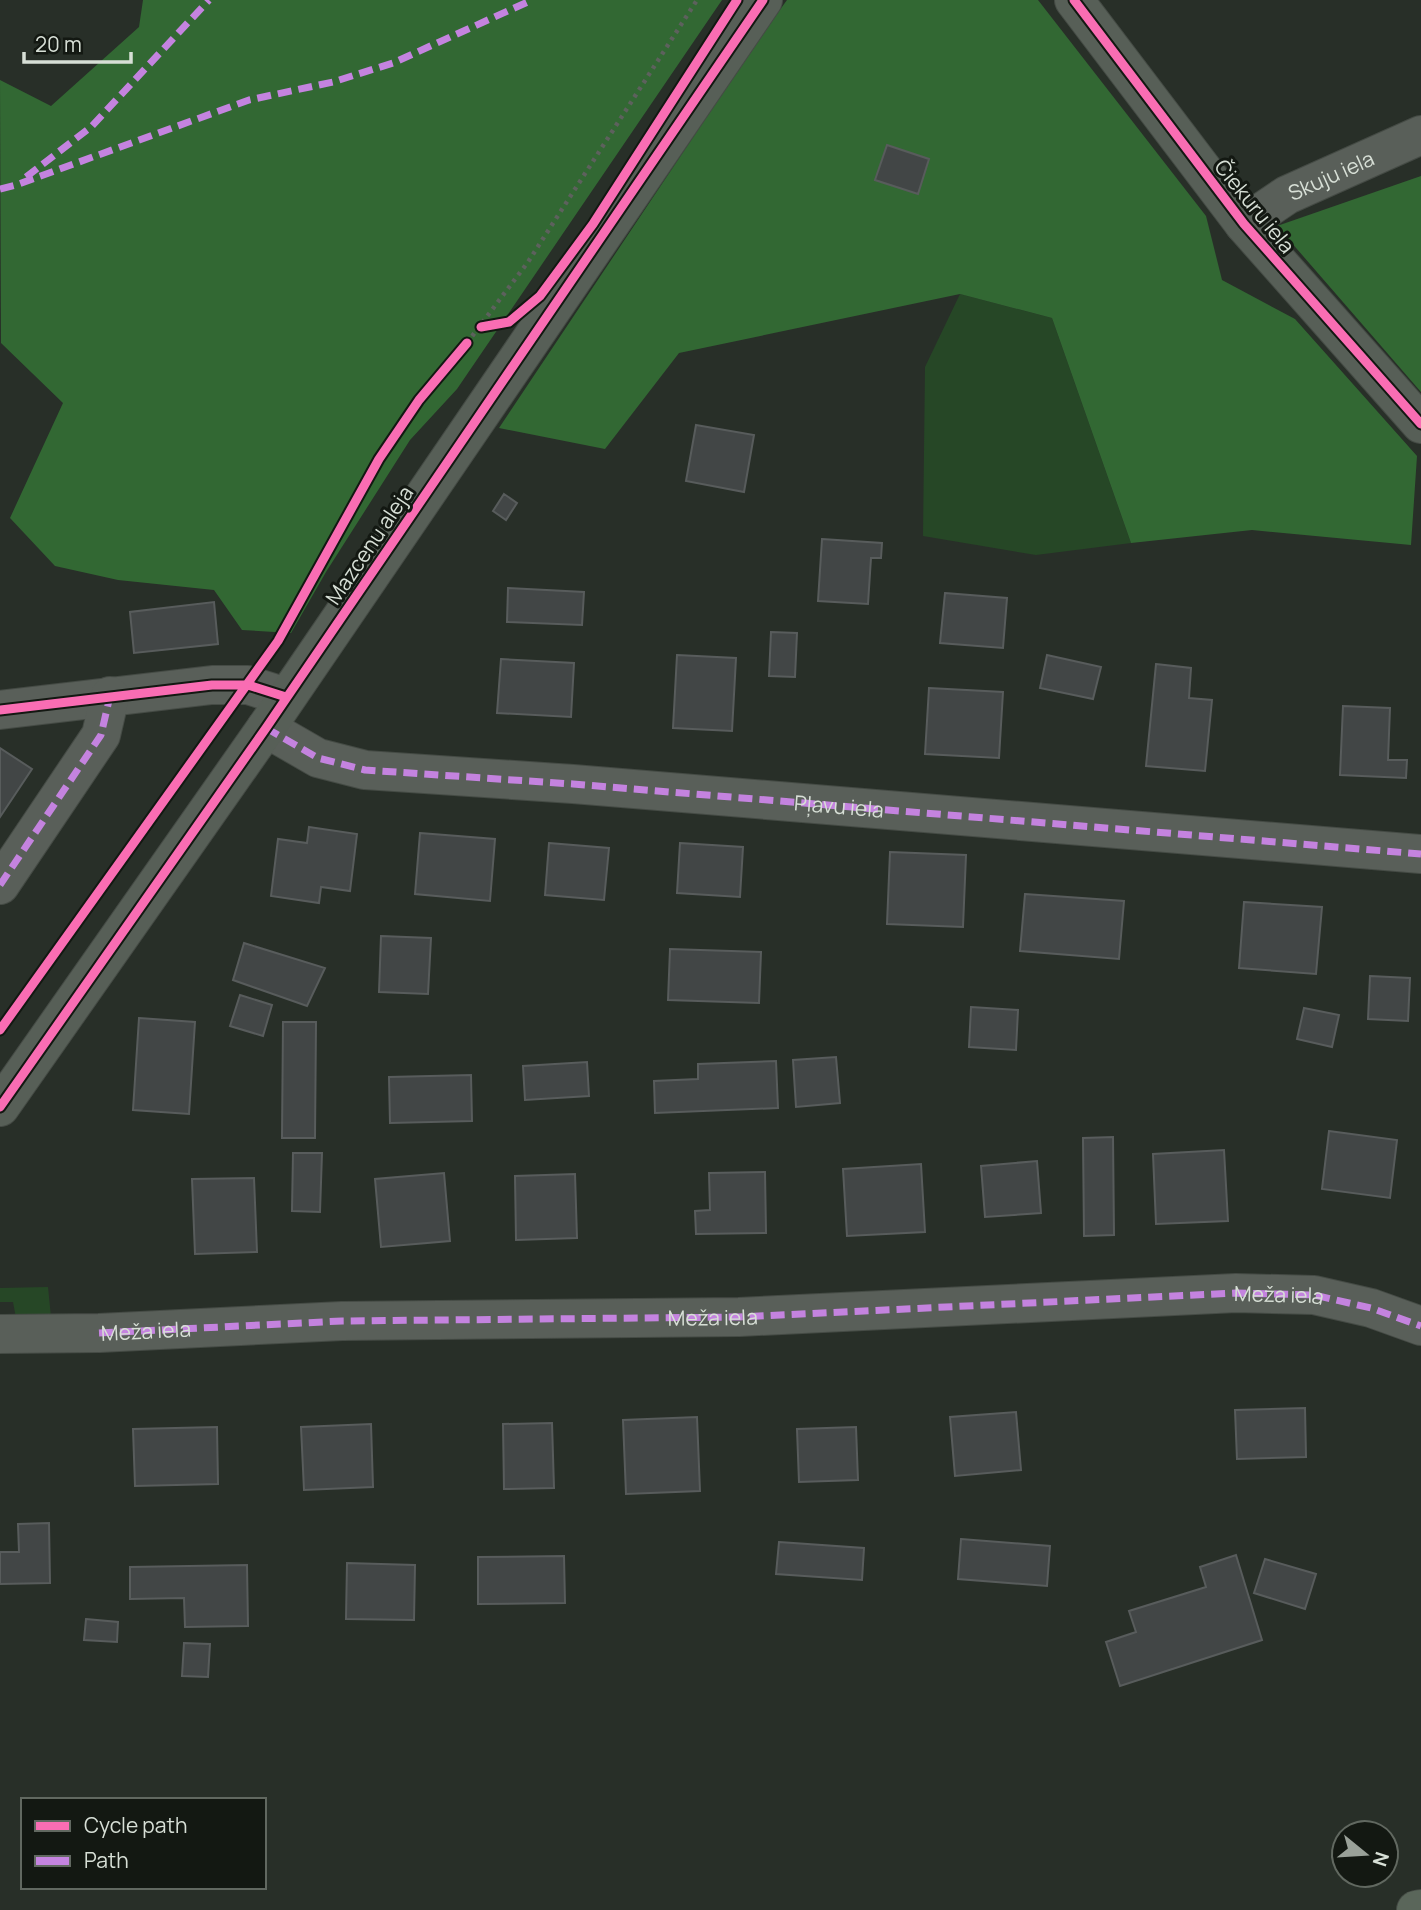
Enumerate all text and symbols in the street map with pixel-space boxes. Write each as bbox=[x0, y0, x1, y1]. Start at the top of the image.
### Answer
scale bar bbox=[24, 21, 131, 65]
text: 20 m bbox=[35, 30, 82, 58]
street label: Skuju iela bbox=[1283, 144, 1378, 207]
street label: Čiekuru iela bbox=[1209, 153, 1301, 259]
street label: Mazcenu aleja bbox=[319, 480, 419, 610]
street label: Pļavu iela bbox=[793, 788, 885, 824]
street label: Meža iela bbox=[1234, 1279, 1327, 1311]
street label: Meža iela bbox=[668, 1302, 758, 1332]
street label: Meža iela bbox=[100, 1314, 192, 1347]
legend bbox=[21, 1798, 266, 1889]
text: Cycle path bbox=[84, 1811, 187, 1839]
north arrow bbox=[1330, 1819, 1400, 1889]
text: Path bbox=[84, 1846, 129, 1874]
text: N bbox=[1367, 1849, 1396, 1870]

